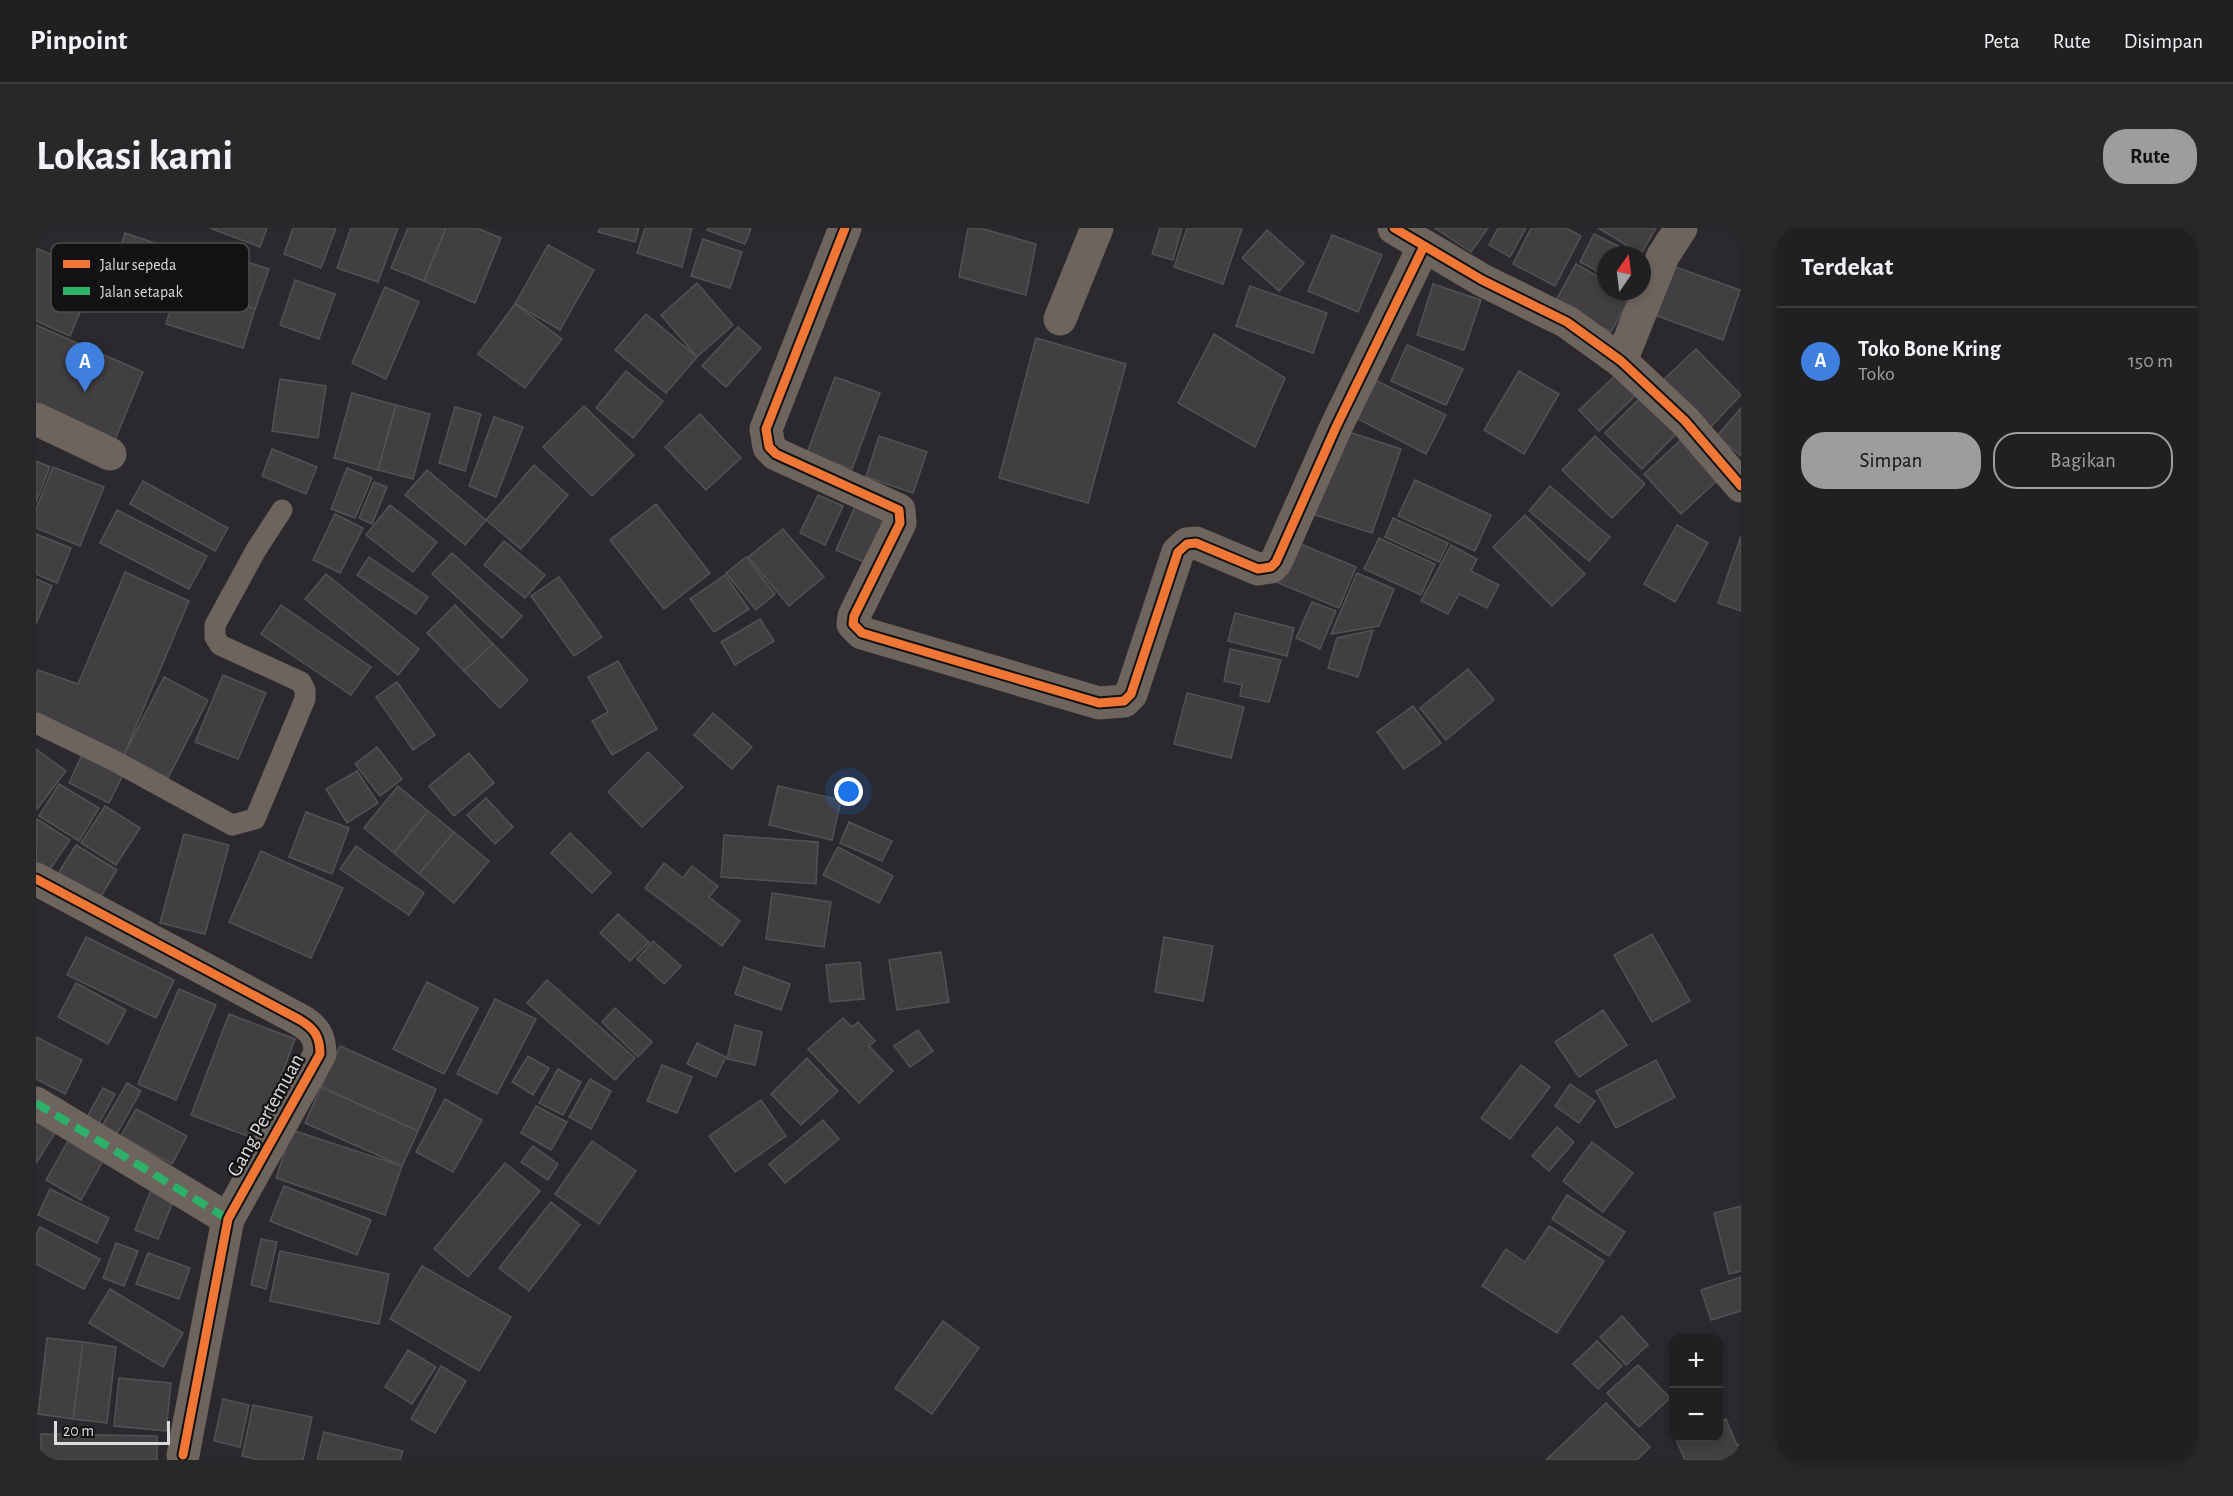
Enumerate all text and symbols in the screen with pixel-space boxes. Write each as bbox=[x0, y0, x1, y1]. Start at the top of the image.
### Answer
text: Pinpoint bbox=[30, 27, 128, 55]
text: Peta bbox=[1984, 31, 2020, 52]
text: Rute bbox=[2053, 31, 2091, 52]
text: Disimpan bbox=[2124, 31, 2203, 52]
button: Rute bbox=[2103, 129, 2197, 184]
text: Lokasi kami bbox=[36, 135, 233, 177]
legend bbox=[51, 243, 249, 312]
north arrow bbox=[1597, 246, 1651, 300]
text: Terdekat bbox=[1801, 254, 1893, 280]
text: Jalur sepeda bbox=[100, 257, 176, 273]
text: Jalan setapak bbox=[100, 284, 183, 300]
text: Toko Bone Kring bbox=[1858, 338, 2001, 360]
pin: A bbox=[65, 342, 104, 392]
text: A bbox=[1815, 351, 1827, 371]
text: 150 m bbox=[2128, 351, 2173, 371]
text: Toko bbox=[1858, 364, 1895, 384]
button: Simpan bbox=[1801, 432, 1981, 489]
button: Bagikan bbox=[1993, 432, 2173, 489]
your location bbox=[834, 777, 863, 806]
street label: Gang Pertemuan bbox=[223, 1050, 308, 1180]
map controls bbox=[1669, 1334, 1723, 1442]
button: + bbox=[1669, 1334, 1723, 1388]
button: − bbox=[1669, 1388, 1723, 1442]
scale bar bbox=[54, 1418, 170, 1446]
text: 20 m bbox=[63, 1423, 94, 1439]

